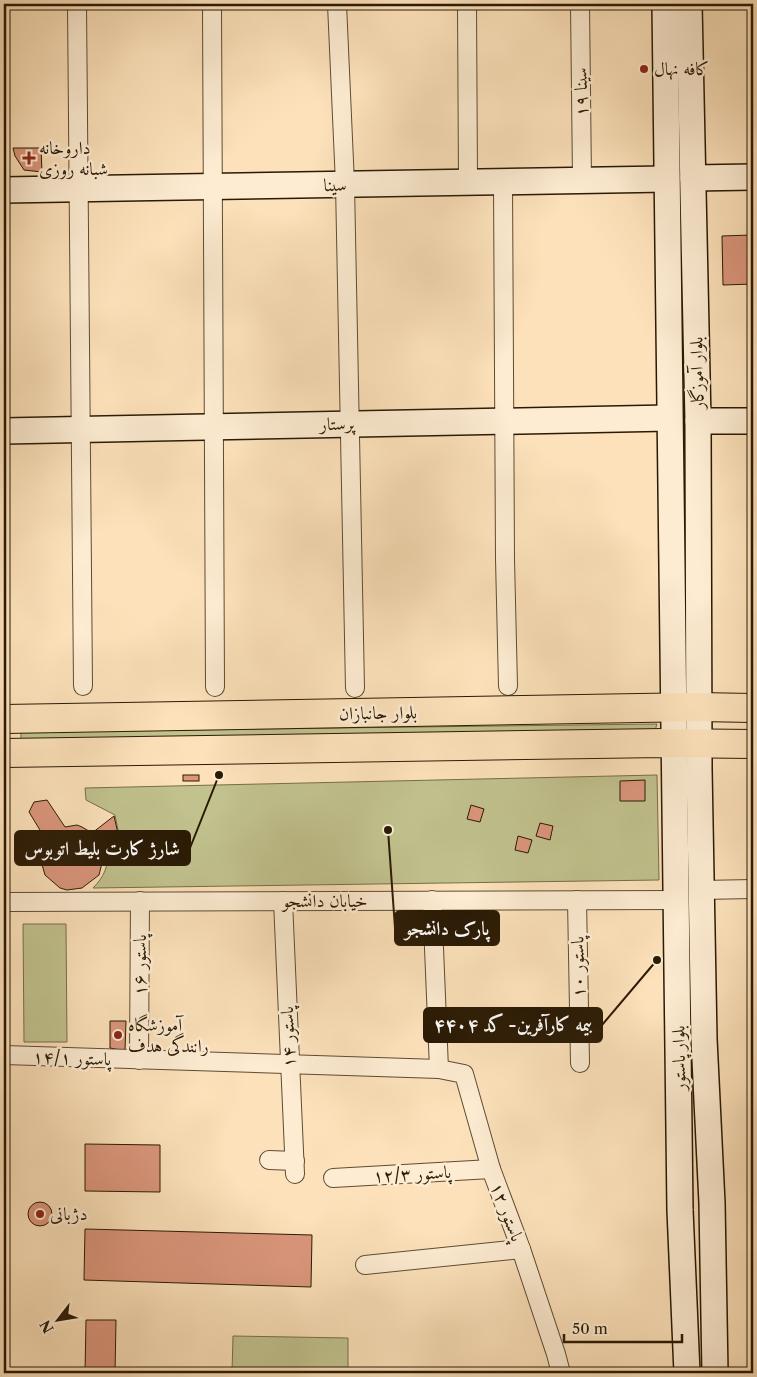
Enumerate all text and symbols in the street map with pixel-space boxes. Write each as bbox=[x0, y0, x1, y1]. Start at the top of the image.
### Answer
place label: کافه نهال bbox=[654, 58, 709, 81]
marker: کافه نهال bbox=[638, 63, 650, 75]
street label: سینا ۱۹ bbox=[570, 67, 592, 117]
place label: داروخانه شبانه روزی bbox=[39, 137, 108, 180]
marker: داروخانه شبانه روزی bbox=[23, 152, 35, 164]
street label: سینا bbox=[323, 174, 347, 196]
street label: بلوار آموزگار bbox=[685, 337, 709, 411]
street label: پرستار bbox=[318, 413, 356, 435]
street label: بلوار جانبازان bbox=[339, 701, 417, 725]
callout: شارژ کارت بلیط اتوبوس bbox=[15, 831, 190, 865]
text: شارژ کارت بلیط اتوبوس bbox=[24, 837, 180, 861]
street label: خیابان دانشجو bbox=[281, 890, 367, 912]
callout: پارک دانشجو bbox=[395, 911, 499, 945]
text: پارک دانشجو bbox=[403, 917, 491, 943]
street label: پاستور ۱۶ bbox=[129, 933, 153, 996]
street label: پاستور ۱۰ bbox=[566, 934, 592, 998]
street label: پاستور ۱۴ bbox=[276, 1004, 302, 1068]
callout: بیمه کارآفرین- کد ۴۴۰۴ bbox=[424, 1008, 602, 1042]
place label: آموزشگاه رانندگی هدف bbox=[128, 1013, 209, 1057]
text: بیمه کارآفرین- کد ۴۴۰۴ bbox=[434, 1013, 593, 1037]
street label: بلوار پاستور bbox=[667, 1025, 693, 1093]
marker: آموزشگاه رانندگی هدف bbox=[112, 1029, 124, 1041]
street label: پاستور ۱۴/۱ bbox=[32, 1046, 113, 1072]
street label: پاستور ۱۲/۳ bbox=[372, 1161, 453, 1189]
street label: ۱۲ پاستور bbox=[484, 1179, 529, 1247]
place label: دژبانی bbox=[50, 1203, 88, 1225]
marker: دژبانی bbox=[34, 1208, 46, 1220]
north arrow bbox=[32, 1294, 82, 1344]
scale bar bbox=[564, 1312, 682, 1344]
text: N bbox=[36, 1317, 58, 1337]
text: 50 m bbox=[572, 1319, 608, 1338]

